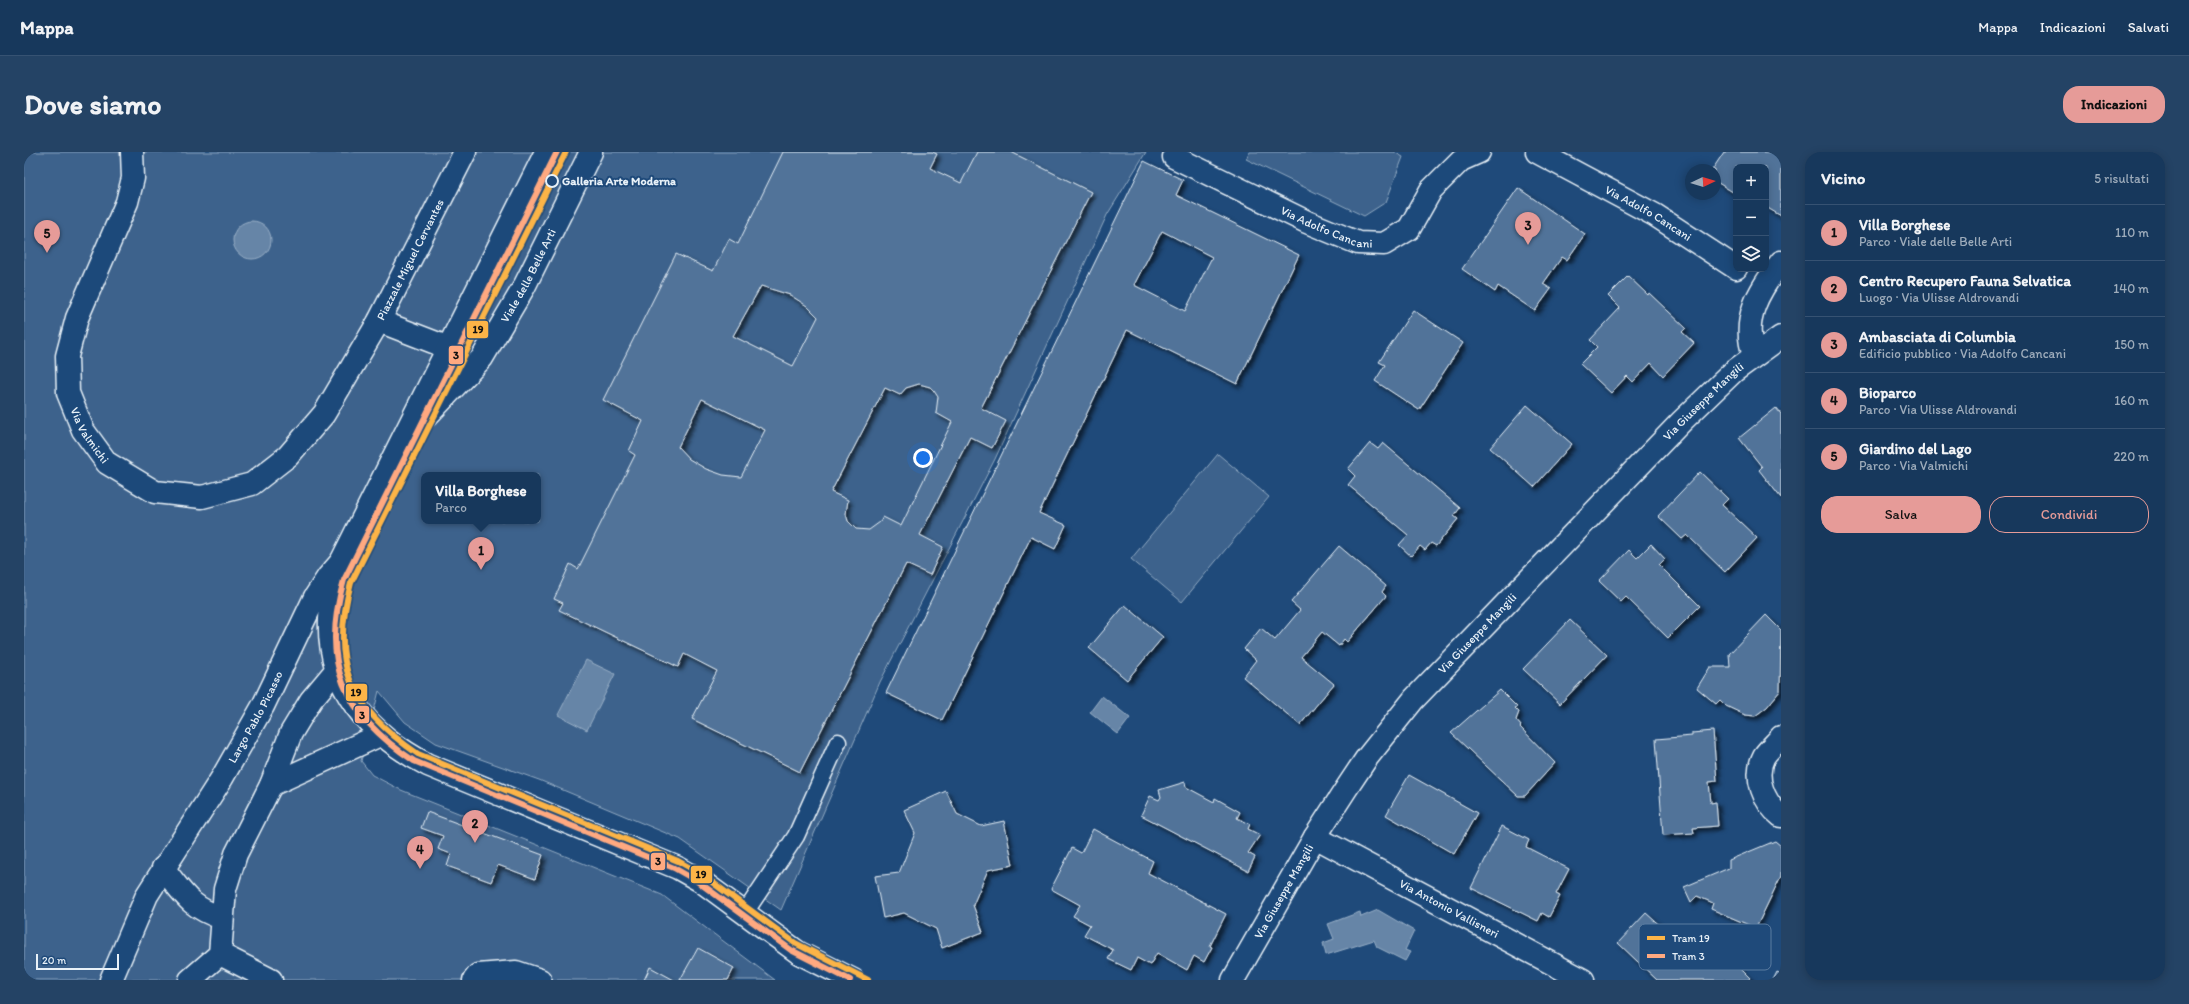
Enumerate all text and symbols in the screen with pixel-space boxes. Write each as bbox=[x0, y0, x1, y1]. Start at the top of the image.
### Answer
text: Mappa bbox=[20, 16, 74, 39]
text: Mappa bbox=[1978, 19, 2018, 36]
text: Indicazioni bbox=[2040, 19, 2106, 36]
text: Salvati bbox=[2128, 19, 2169, 36]
button: Indicazioni bbox=[2063, 86, 2165, 123]
text: Dove siamo bbox=[24, 87, 161, 121]
north arrow bbox=[1685, 164, 1721, 200]
map controls bbox=[1733, 164, 1769, 272]
button: + bbox=[1733, 164, 1769, 200]
text: Vicino bbox=[1821, 168, 1865, 188]
text: 5 risultati bbox=[2094, 171, 2149, 186]
marker: Galleria Arte Moderna bbox=[545, 174, 559, 188]
place label: Galleria Arte Moderna bbox=[562, 174, 676, 188]
street label: Via Adolfo Cancani bbox=[1603, 183, 1694, 244]
street label: Piazzale Miguel Cervantes bbox=[374, 197, 447, 323]
button: − bbox=[1733, 200, 1769, 236]
street label: Via Adolfo Cancani bbox=[1278, 203, 1373, 251]
pin: 3 bbox=[1515, 212, 1541, 245]
text: Villa Borghese bbox=[1859, 216, 1950, 234]
pin: 5 bbox=[34, 220, 60, 253]
text: 1 bbox=[1831, 225, 1837, 240]
text: 110 m bbox=[2115, 225, 2149, 240]
street label: Viale delle Belle Arti bbox=[498, 226, 559, 325]
text: Parco · Viale delle Belle Arti bbox=[1859, 234, 2012, 249]
button: layers bbox=[1733, 236, 1769, 272]
text: Centro Recupero Fauna Selvatica bbox=[1859, 272, 2071, 290]
text: 2 bbox=[1831, 281, 1837, 296]
text: 140 m bbox=[2113, 281, 2149, 296]
text: Luogo · Via Ulisse Aldrovandi bbox=[1859, 290, 2019, 305]
line badge: 19 bbox=[466, 320, 489, 339]
text: 19 bbox=[473, 323, 484, 336]
text: Ambasciata di Columbia bbox=[1859, 328, 2016, 346]
text: 3 bbox=[1830, 337, 1838, 352]
text: 150 m bbox=[2114, 337, 2149, 352]
line badge: 3 bbox=[448, 345, 464, 365]
text: Edificio pubblico · Via Adolfo Cancani bbox=[1859, 346, 2066, 361]
text: 3 bbox=[453, 349, 459, 362]
street label: Via Giuseppe Mangili bbox=[1660, 359, 1746, 443]
text: Bioparco bbox=[1859, 384, 1916, 402]
text: 4 bbox=[1830, 393, 1838, 408]
text: 160 m bbox=[2114, 393, 2149, 408]
text: Parco · Via Ulisse Aldrovandi bbox=[1859, 402, 2017, 417]
street label: Via Valmichi bbox=[67, 405, 112, 466]
text: Giardino del Lago bbox=[1859, 440, 1972, 458]
your location bbox=[913, 448, 933, 468]
text: 5 bbox=[1831, 449, 1837, 464]
text: 220 m bbox=[2113, 449, 2149, 464]
text: Parco · Via Valmichi bbox=[1859, 458, 1968, 473]
popup bbox=[421, 472, 541, 524]
text: Villa Borghese bbox=[435, 482, 527, 500]
button: Salva bbox=[1821, 496, 1981, 533]
button: Condividi bbox=[1989, 496, 2149, 533]
text: Parco bbox=[435, 500, 467, 515]
pin: 1 bbox=[468, 537, 494, 570]
street label: Via Giuseppe Mangili bbox=[1435, 590, 1519, 677]
street label: Largo Pablo Picasso bbox=[225, 669, 286, 765]
line badge: 19 bbox=[345, 683, 368, 702]
text: 19 bbox=[351, 686, 362, 699]
line badge: 3 bbox=[354, 705, 370, 724]
text: 3 bbox=[359, 709, 365, 722]
pin: 2 bbox=[462, 810, 488, 843]
pin: 4 bbox=[407, 836, 433, 869]
street label: Via Giuseppe Mangili bbox=[1251, 842, 1316, 941]
line badge: 3 bbox=[650, 852, 666, 871]
text: 3 bbox=[655, 855, 661, 868]
line badge: 19 bbox=[690, 865, 713, 884]
text: 19 bbox=[696, 868, 707, 881]
street label: Via Antonio Vallisneri bbox=[1397, 876, 1501, 941]
legend bbox=[1639, 924, 1771, 970]
text: Tram 19 bbox=[1672, 932, 1710, 945]
text: Tram 3 bbox=[1672, 950, 1705, 963]
scale bar bbox=[36, 952, 119, 971]
text: 20 m bbox=[42, 954, 66, 967]

